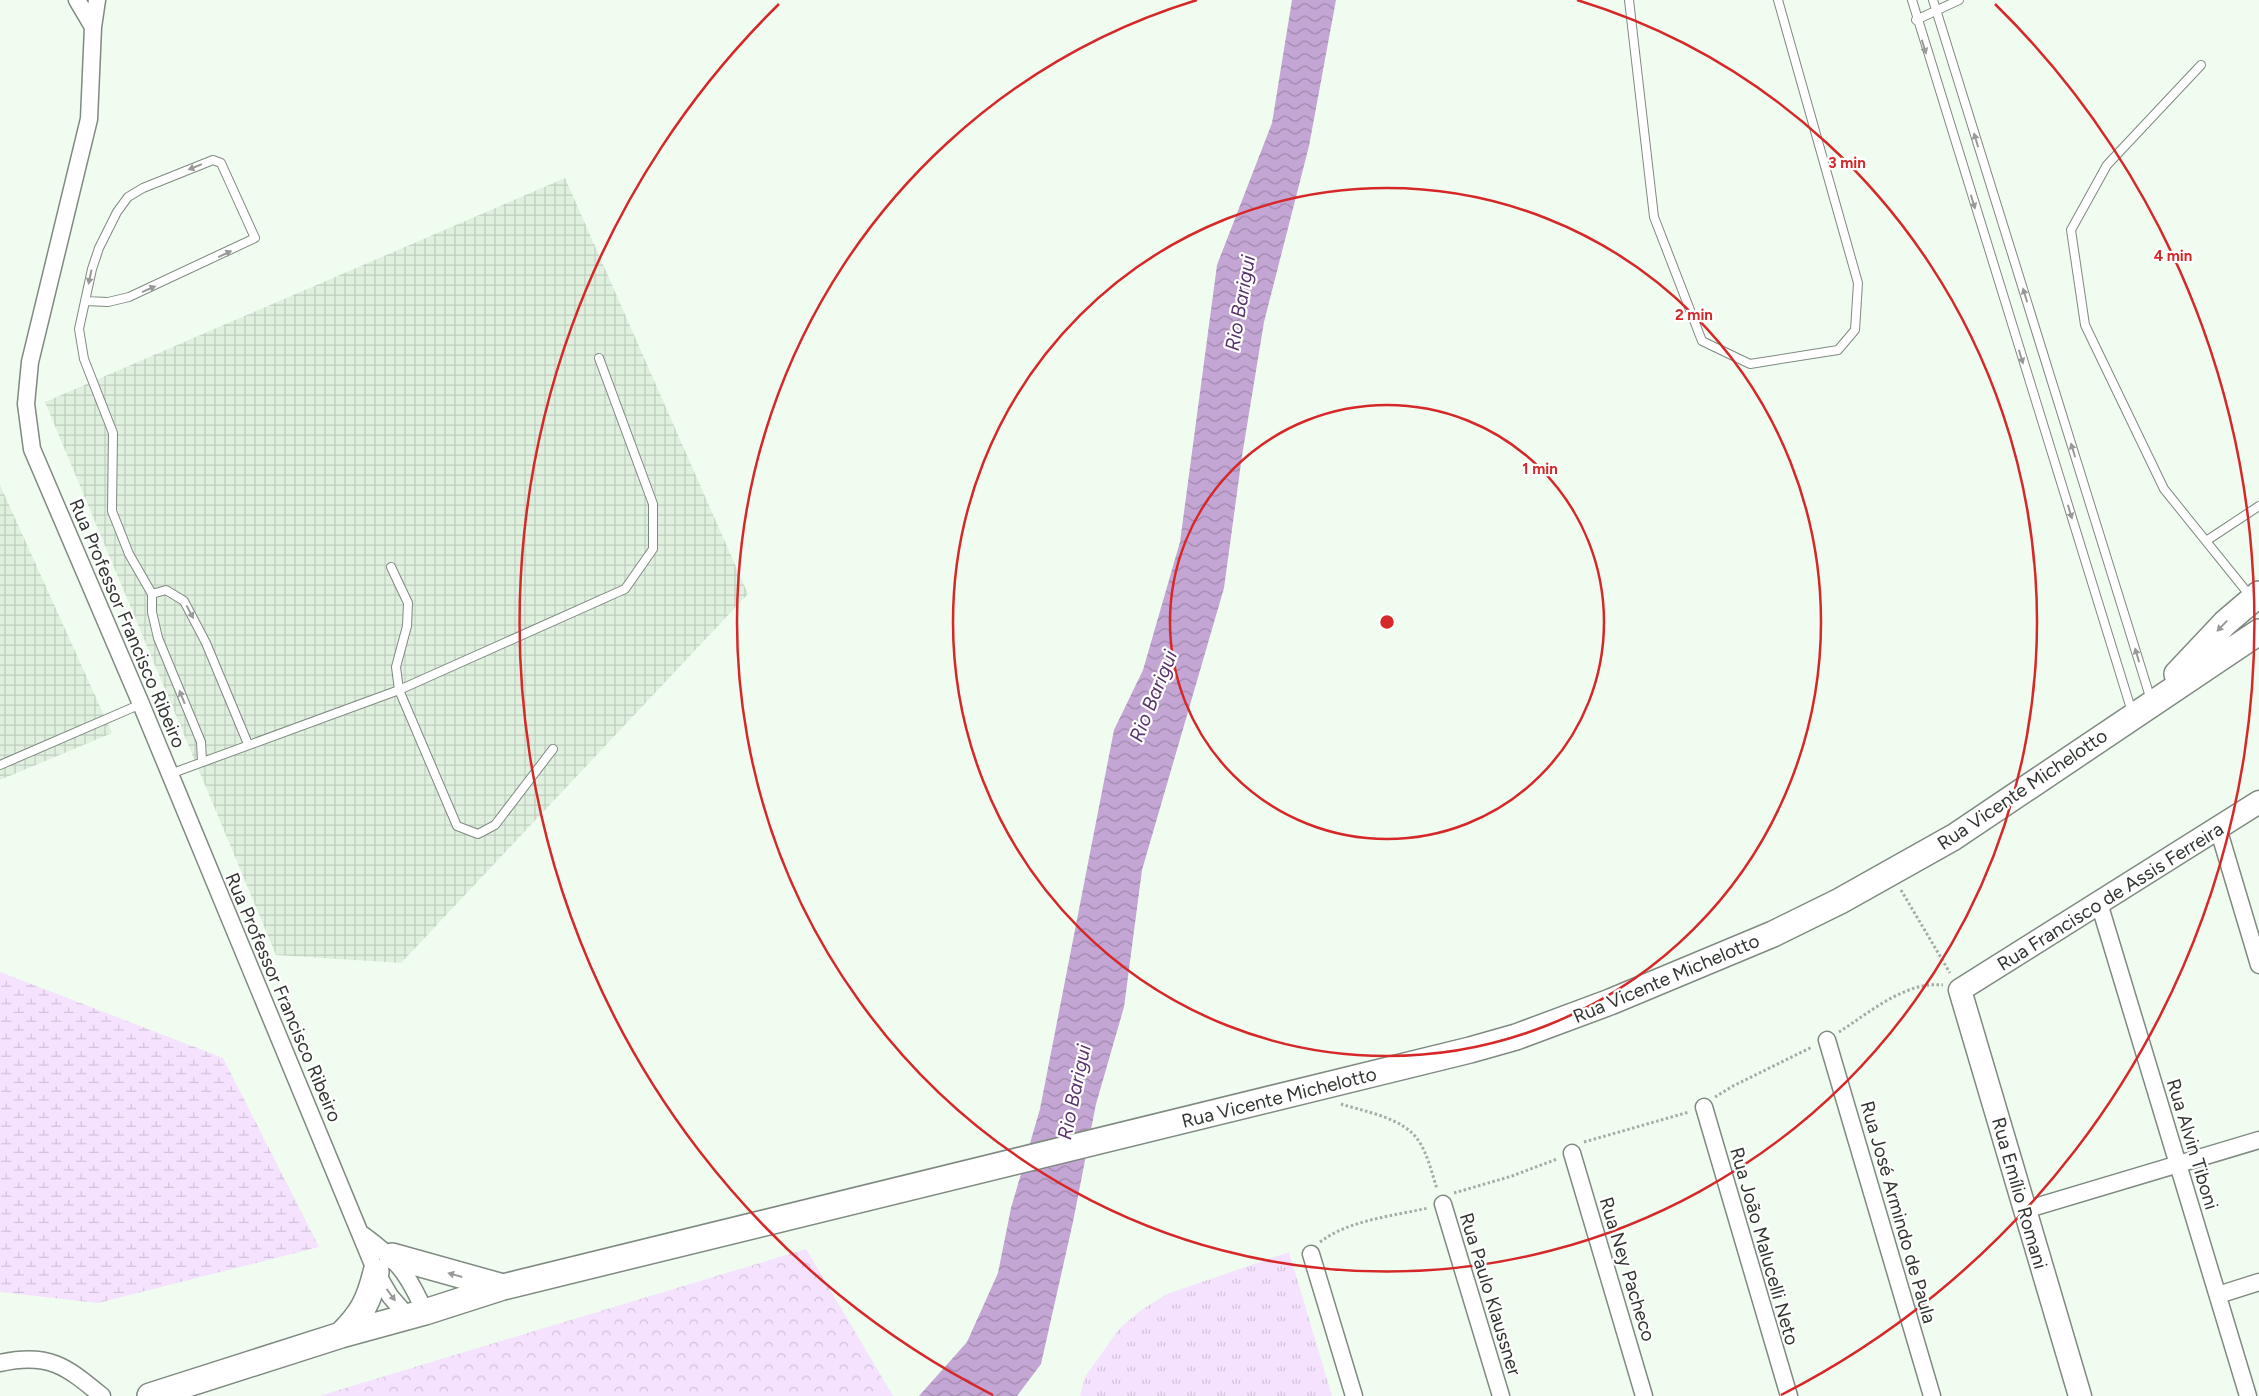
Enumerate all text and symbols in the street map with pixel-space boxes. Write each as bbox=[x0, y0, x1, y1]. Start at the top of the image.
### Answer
one-way arrow bbox=[1921, 40, 1929, 55]
one-way arrow bbox=[1972, 132, 1980, 147]
text: 3 min bbox=[1828, 154, 1866, 172]
one-way arrow bbox=[187, 163, 202, 171]
one-way arrow bbox=[1969, 195, 1977, 210]
text: 4 min bbox=[2154, 247, 2192, 265]
one-way arrow bbox=[218, 249, 232, 257]
water label: Rio Barigui bbox=[1220, 253, 1260, 353]
one-way arrow bbox=[86, 269, 94, 284]
one-way arrow bbox=[142, 284, 156, 292]
one-way arrow bbox=[2020, 287, 2028, 302]
text: 2 min bbox=[1675, 306, 1713, 324]
one-way arrow bbox=[2018, 350, 2026, 365]
one-way arrow bbox=[2069, 443, 2077, 458]
text: 1 min bbox=[1522, 460, 1558, 478]
street label: Rua Professor Francisco Ribeiro bbox=[65, 495, 191, 751]
one-way arrow bbox=[2066, 505, 2074, 520]
one-way arrow bbox=[186, 605, 194, 620]
centre of rings bbox=[1378, 613, 1396, 631]
one-way arrow bbox=[2216, 619, 2228, 631]
water label: Rio Barigui bbox=[1124, 646, 1182, 745]
one-way arrow bbox=[2133, 648, 2141, 663]
one-way arrow bbox=[178, 689, 186, 704]
street label: Rua Vicente Michelotto bbox=[1933, 724, 2112, 855]
street label: Rua Francisco de Assis Ferreira bbox=[1993, 817, 2228, 976]
street label: Rua Professor Francisco Ribeiro bbox=[221, 869, 347, 1125]
street label: Rua Vicente Michelotto bbox=[1570, 929, 1763, 1028]
water label: Rio Barigui bbox=[1052, 1042, 1096, 1142]
street label: Rua Vicente Michelotto bbox=[1179, 1062, 1379, 1133]
street label: Rua Alvin Tiboni bbox=[2162, 1076, 2223, 1212]
street label: Rua José Armindo de Paula bbox=[1856, 1098, 1941, 1326]
street label: Rua Emílio Romani bbox=[1987, 1115, 2052, 1272]
street label: Rua João Malucelli Neto bbox=[1725, 1144, 1804, 1348]
street label: Rua Ney Pacheco bbox=[1595, 1194, 1660, 1344]
street label: Rua Paulo Klaussner bbox=[1455, 1210, 1526, 1379]
one-way arrow bbox=[448, 1270, 463, 1278]
one-way arrow bbox=[386, 1288, 396, 1302]

